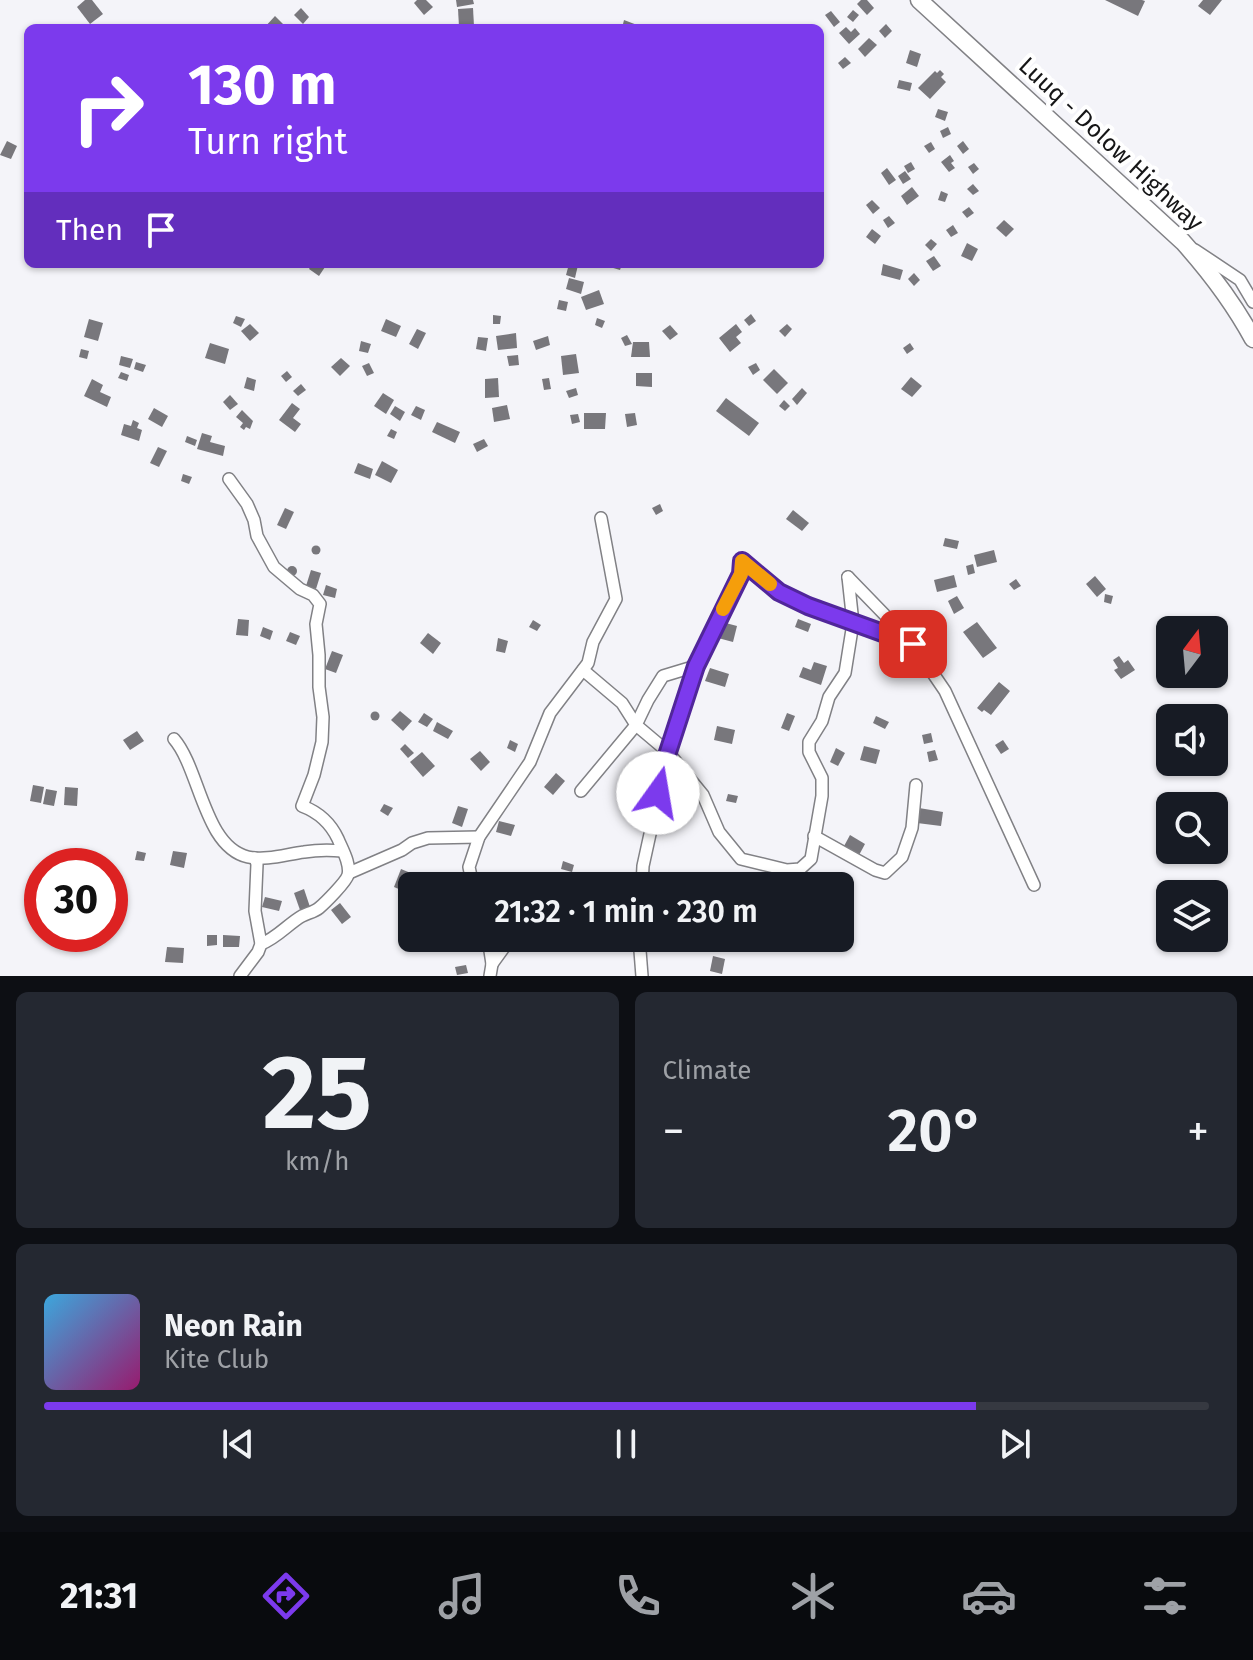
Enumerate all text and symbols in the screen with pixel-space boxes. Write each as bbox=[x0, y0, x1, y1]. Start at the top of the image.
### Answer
street label: Luuq - Dolow Highway bbox=[1013, 51, 1209, 237]
text: 130 m bbox=[188, 52, 336, 119]
icon: right bbox=[56, 56, 160, 160]
text: Turn right bbox=[188, 120, 348, 164]
icon: arrive bbox=[139, 208, 183, 252]
text: Then bbox=[56, 212, 123, 248]
pin bbox=[879, 610, 947, 678]
north arrow bbox=[1156, 616, 1228, 688]
map controls bbox=[1156, 616, 1228, 952]
icon: arrive bbox=[891, 622, 935, 666]
button: sound bbox=[1156, 704, 1228, 776]
position arrow bbox=[616, 751, 700, 835]
button: search bbox=[1156, 792, 1228, 864]
speed limit sign: 30 bbox=[24, 848, 128, 952]
button: layers bbox=[1156, 880, 1228, 952]
text: 21:32 · 1 min · 230 m bbox=[494, 894, 758, 930]
text: 25 bbox=[262, 1031, 372, 1156]
text: Climate bbox=[663, 1055, 751, 1086]
text: 20° bbox=[887, 1095, 984, 1167]
text: − bbox=[663, 1105, 685, 1158]
text: + bbox=[1187, 1105, 1209, 1158]
text: km/h bbox=[285, 1146, 349, 1177]
text: Neon Rain bbox=[164, 1308, 303, 1344]
text: Kite Club bbox=[164, 1344, 269, 1375]
icon: previous bbox=[216, 1422, 260, 1466]
icon: pause bbox=[604, 1422, 648, 1466]
icon: next bbox=[993, 1422, 1037, 1466]
icon: directions bbox=[258, 1568, 314, 1624]
icon: music bbox=[434, 1568, 490, 1624]
icon: phone bbox=[610, 1568, 666, 1624]
icon: climate bbox=[785, 1568, 841, 1624]
icon: car bbox=[961, 1568, 1017, 1624]
icon: filters bbox=[1137, 1568, 1193, 1624]
text: 21:31 bbox=[60, 1574, 138, 1618]

